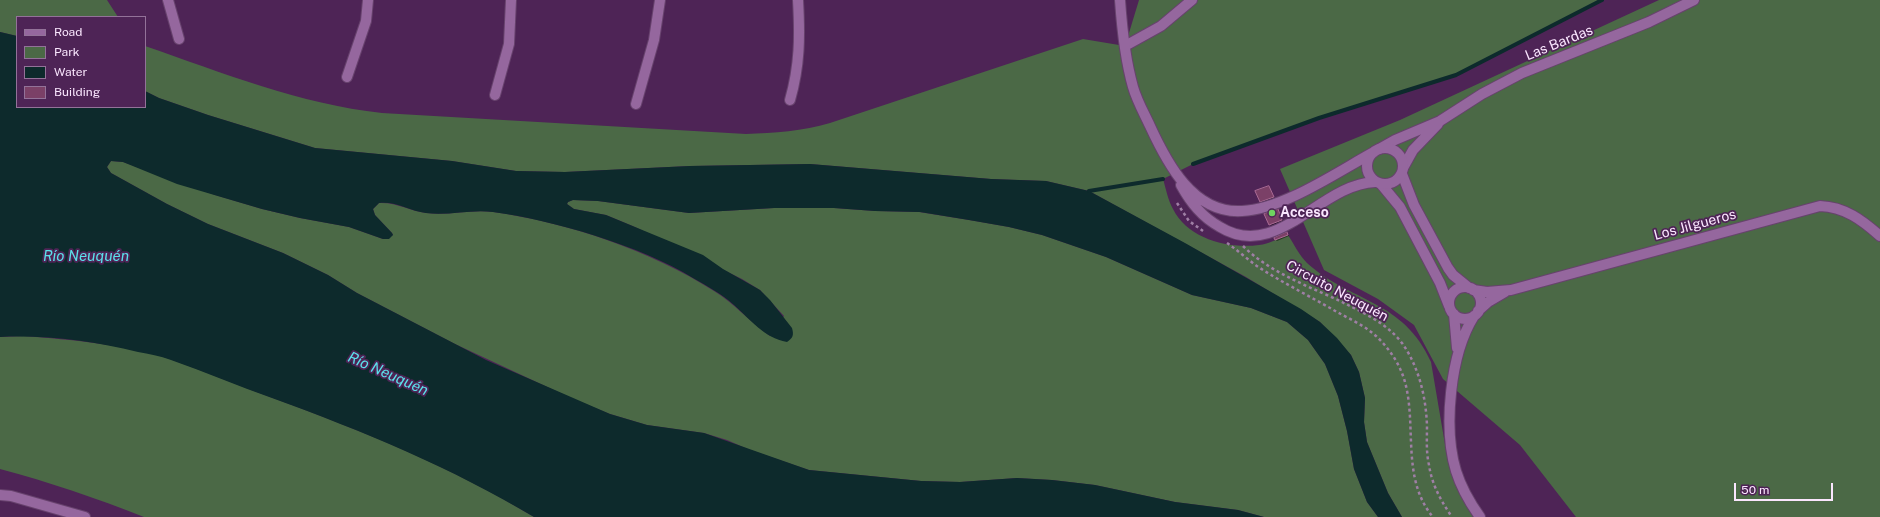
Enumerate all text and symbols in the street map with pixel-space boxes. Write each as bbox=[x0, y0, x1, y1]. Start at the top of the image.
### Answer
legend bbox=[16, 16, 146, 108]
street label: Las Bardas bbox=[1523, 22, 1595, 64]
text: Road bbox=[54, 25, 82, 39]
text: Park bbox=[54, 45, 80, 59]
text: Water bbox=[54, 65, 87, 79]
text: Building bbox=[54, 85, 100, 99]
place label: Acceso bbox=[1280, 205, 1329, 221]
street label: Los Jilgueros bbox=[1652, 206, 1738, 244]
marker: Acceso bbox=[1267, 208, 1277, 218]
water label: Río Neuquén bbox=[43, 247, 129, 265]
street label: Circuito Neuquén bbox=[1283, 257, 1391, 325]
water label: Río Neuquén bbox=[345, 348, 431, 400]
scale bar bbox=[1736, 475, 1835, 501]
text: 50 m bbox=[1741, 483, 1769, 497]

